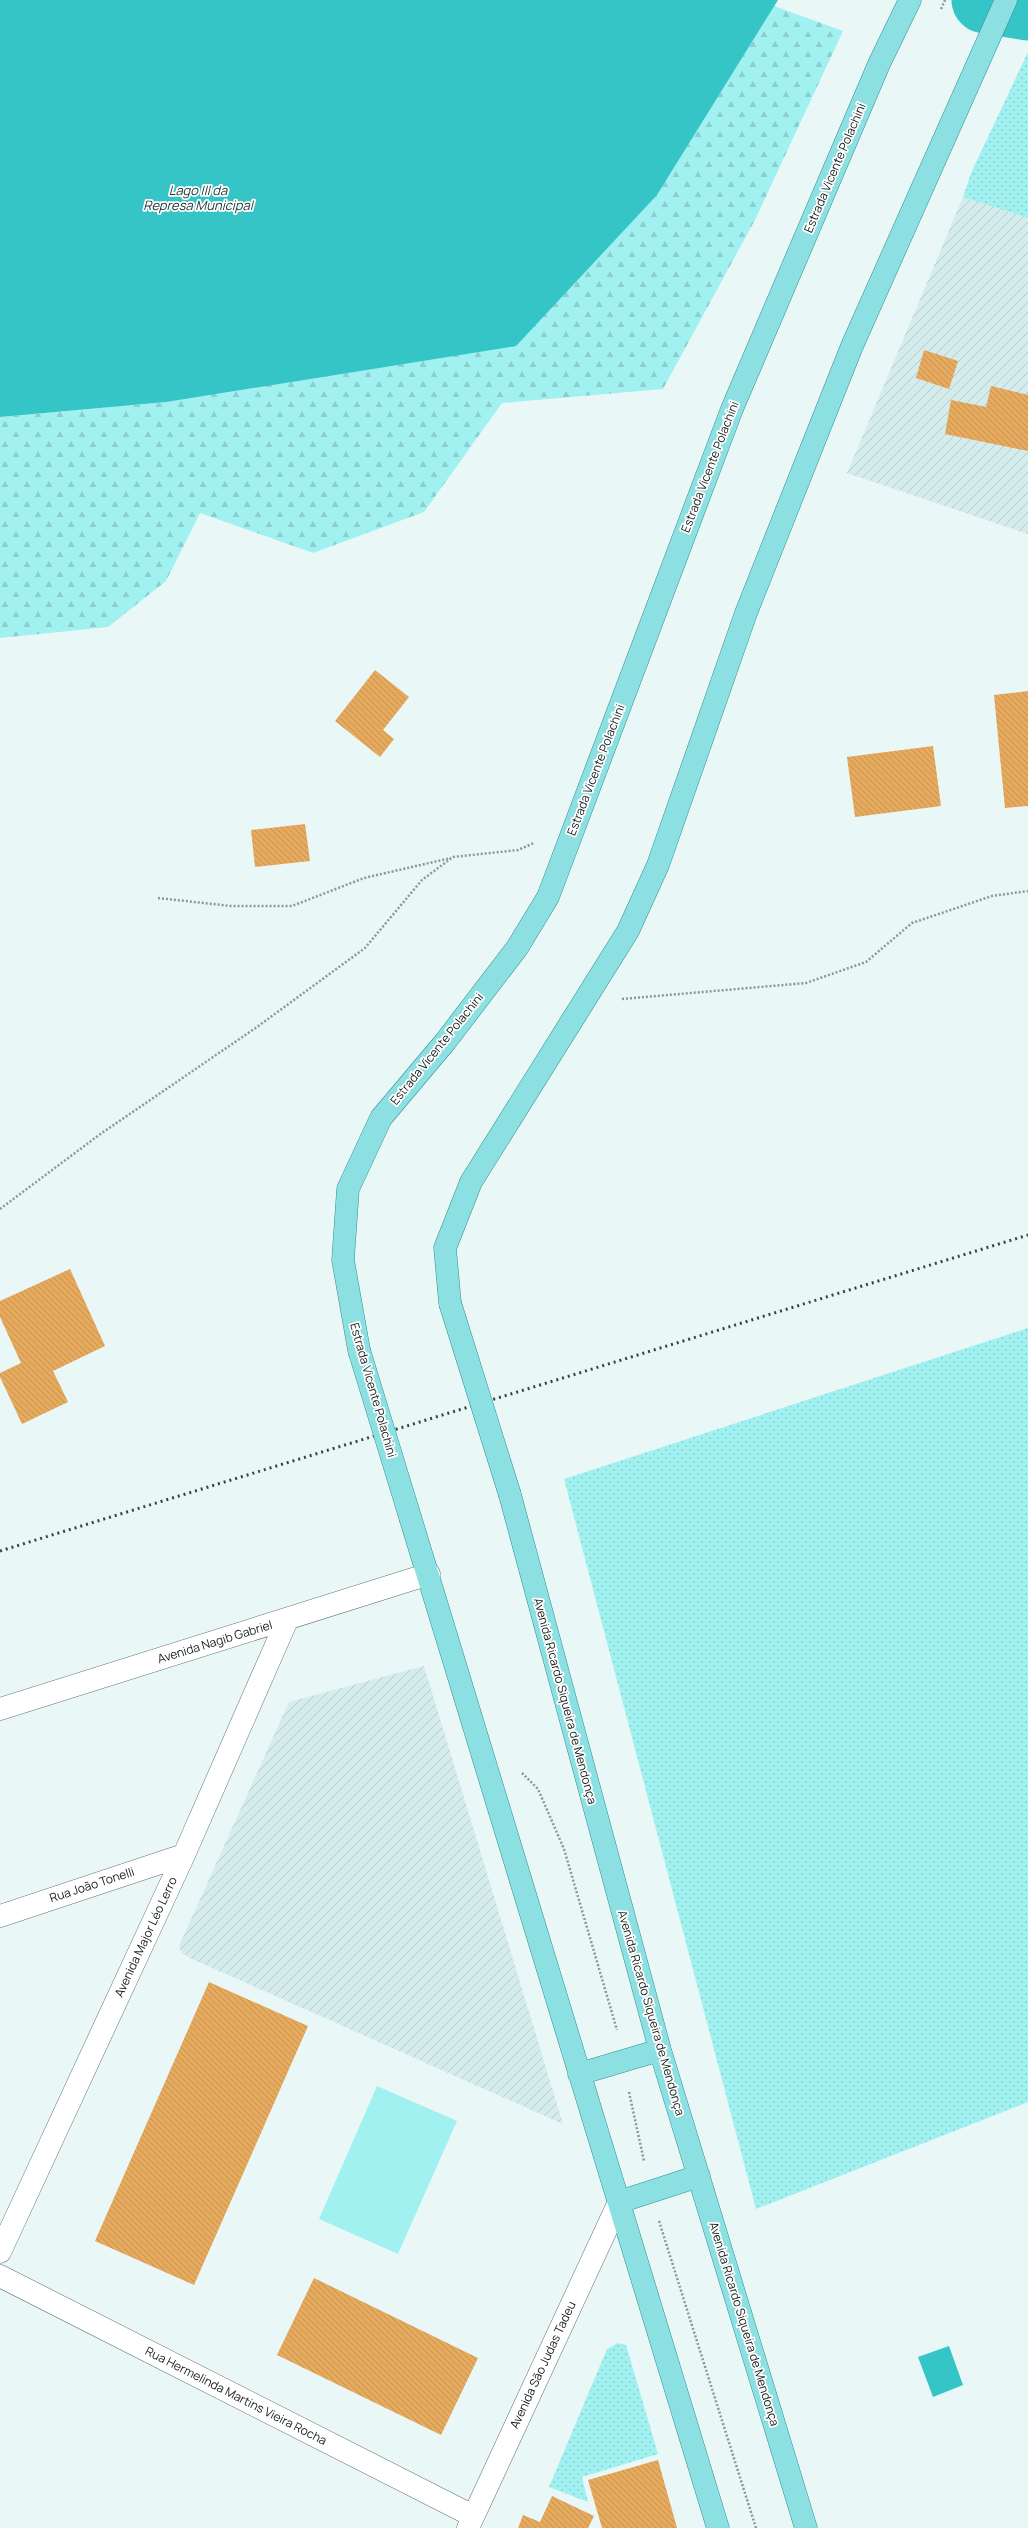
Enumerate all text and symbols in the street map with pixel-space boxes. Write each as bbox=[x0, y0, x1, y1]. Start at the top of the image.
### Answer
street label: Estrada Vicente Polachini bbox=[799, 100, 870, 235]
water label: Lago III da Represa Municipal bbox=[143, 181, 255, 214]
street label: Estrada Vicente Polachini bbox=[677, 399, 742, 535]
street label: Estrada Vicente Polachini bbox=[563, 702, 628, 838]
street label: Estrada Vicente Polachini bbox=[386, 989, 487, 1108]
street label: Estrada Vicente Polachini bbox=[346, 1321, 401, 1459]
street label: Avenida Ricardo Siqueira de Mendonça bbox=[530, 1596, 601, 1806]
street label: Avenida Nagib Gabriel bbox=[155, 1616, 274, 1667]
street label: Rua João Tonelli bbox=[47, 1863, 137, 1906]
street label: Avenida Major Léo Lerro bbox=[110, 1874, 181, 2000]
street label: Avenida Ricardo Siqueira de Mendonça bbox=[614, 1908, 689, 2118]
street label: Avenida Ricardo Siqueira de Mendonça bbox=[705, 2220, 784, 2428]
street label: Avenida São Judas Tadeu bbox=[505, 2298, 580, 2431]
street label: Rua Hermelinda Martins Vieira Rocha bbox=[142, 2342, 330, 2449]

